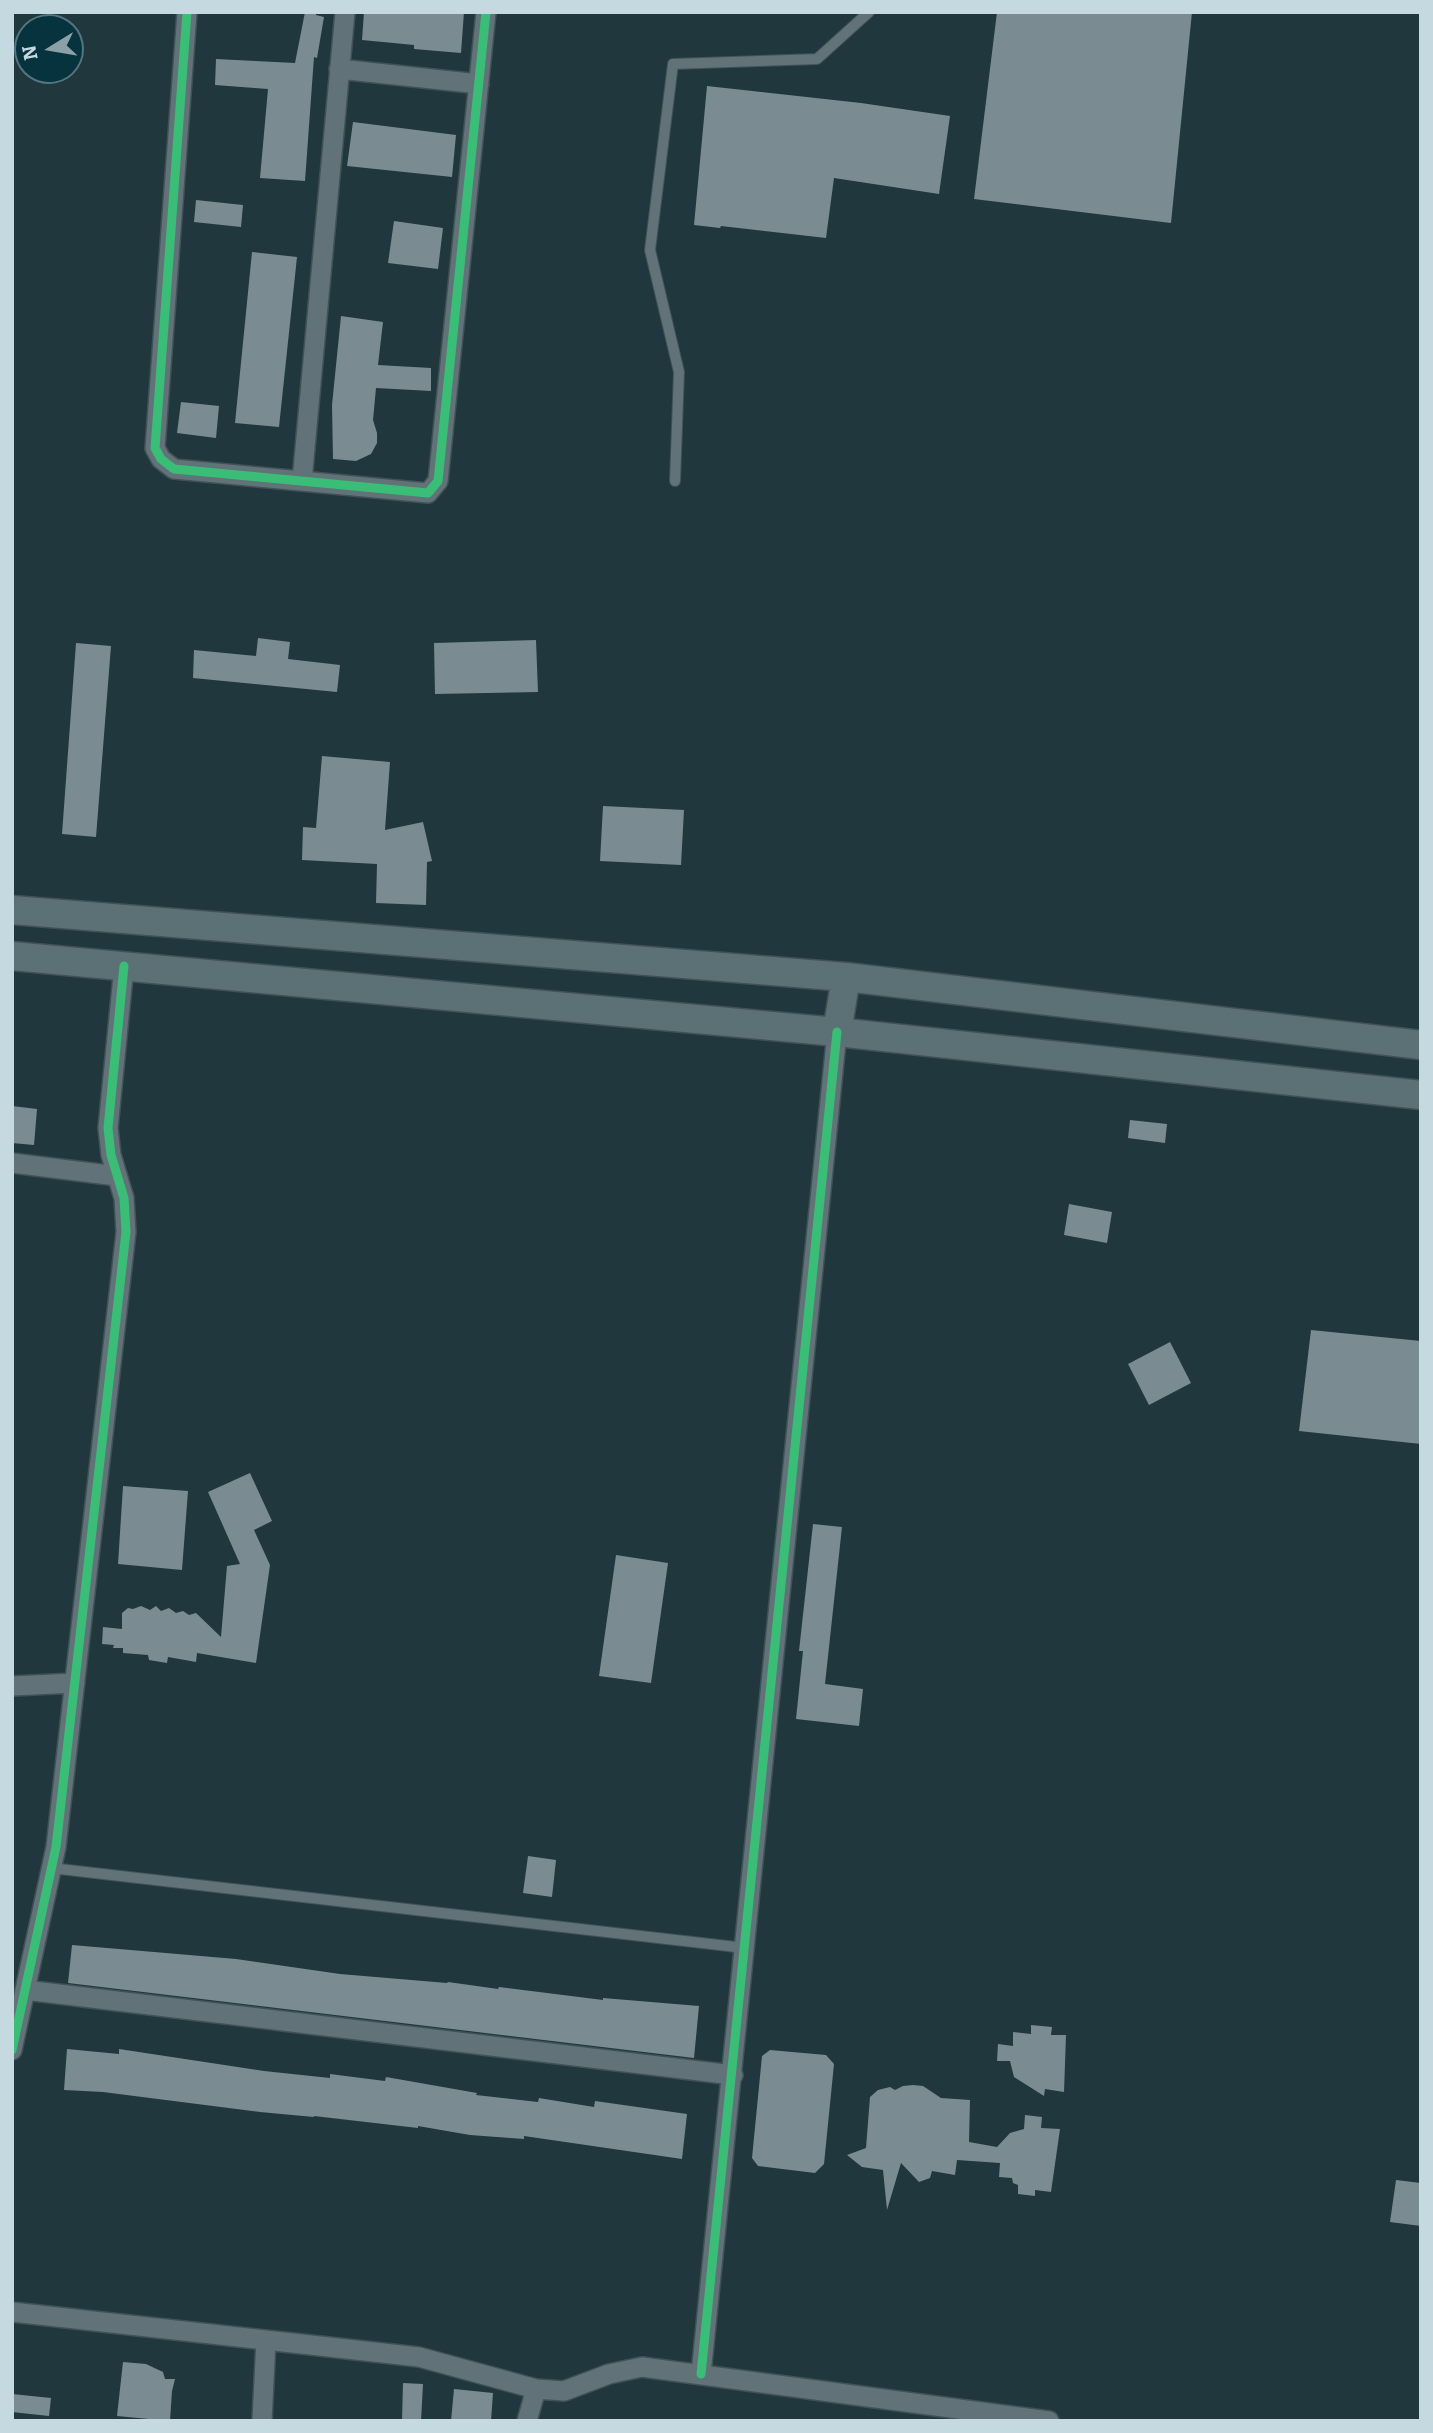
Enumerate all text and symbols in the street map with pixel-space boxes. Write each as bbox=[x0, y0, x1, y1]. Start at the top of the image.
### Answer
north arrow bbox=[14, 14, 84, 84]
text: N bbox=[17, 43, 43, 62]

